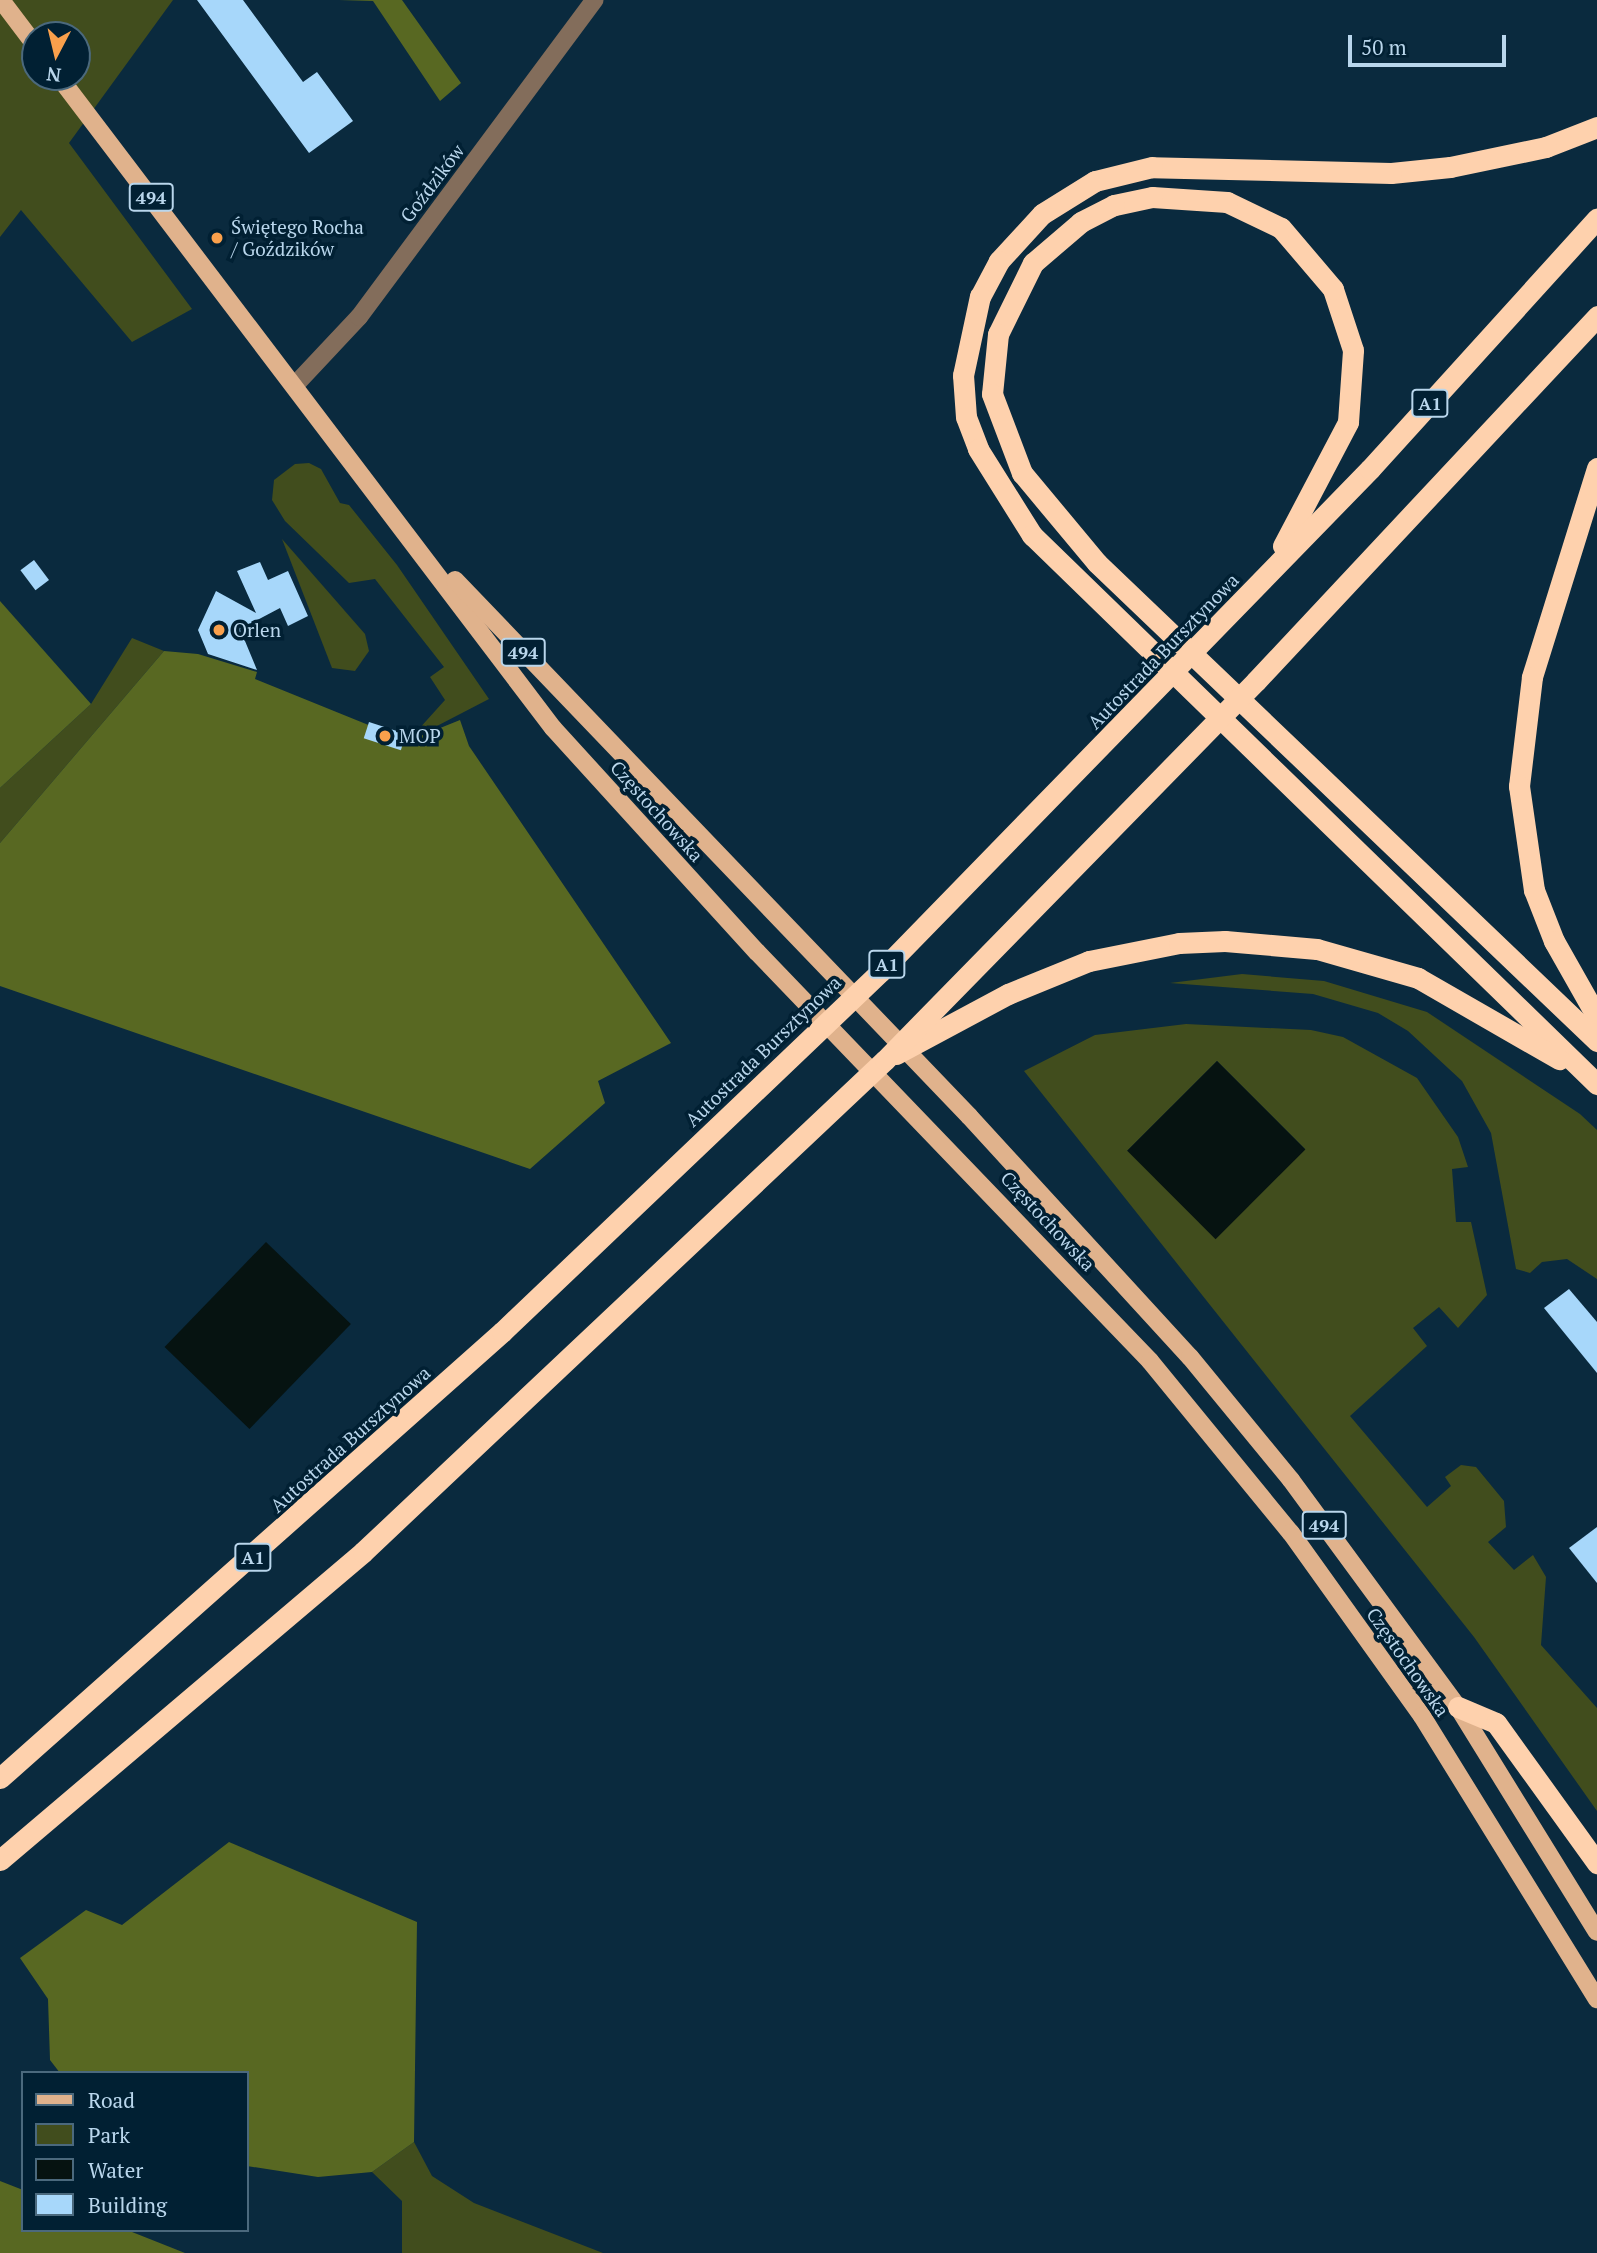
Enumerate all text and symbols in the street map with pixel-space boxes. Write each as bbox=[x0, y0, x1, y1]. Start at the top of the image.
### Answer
north arrow bbox=[21, 21, 91, 91]
scale bar bbox=[1352, 21, 1510, 65]
text: 50 m bbox=[1361, 33, 1407, 61]
text: N bbox=[45, 62, 62, 89]
street label: Goździków bbox=[395, 139, 469, 227]
road number: 494 bbox=[128, 182, 174, 212]
place label: Świętego Rocha / Goździków bbox=[231, 216, 364, 260]
marker: Świętego Rocha / Goździków bbox=[209, 230, 225, 246]
road number: A1 bbox=[1411, 388, 1449, 418]
street label: Autostrada Bursztynowa bbox=[1083, 568, 1243, 734]
place label: Orlen bbox=[233, 619, 281, 641]
marker: Orlen bbox=[211, 622, 227, 638]
road number: 494 bbox=[500, 638, 546, 666]
place label: MOP bbox=[399, 725, 441, 747]
marker: MOP bbox=[377, 728, 393, 744]
street label: Częstochowska bbox=[606, 756, 708, 866]
road number: A1 bbox=[868, 950, 906, 979]
street label: Autostrada Bursztynowa bbox=[680, 971, 846, 1131]
street label: Częstochowska bbox=[996, 1166, 1100, 1276]
street label: Autostrada Bursztynowa bbox=[265, 1361, 435, 1517]
road number: 494 bbox=[1301, 1510, 1347, 1540]
road number: A1 bbox=[234, 1542, 272, 1572]
street label: Częstochowska bbox=[1362, 1603, 1454, 1721]
legend bbox=[21, 2071, 248, 2232]
text: Road bbox=[88, 2086, 135, 2114]
text: Park bbox=[88, 2121, 130, 2149]
text: Water bbox=[88, 2156, 143, 2184]
text: Building bbox=[88, 2191, 167, 2219]

